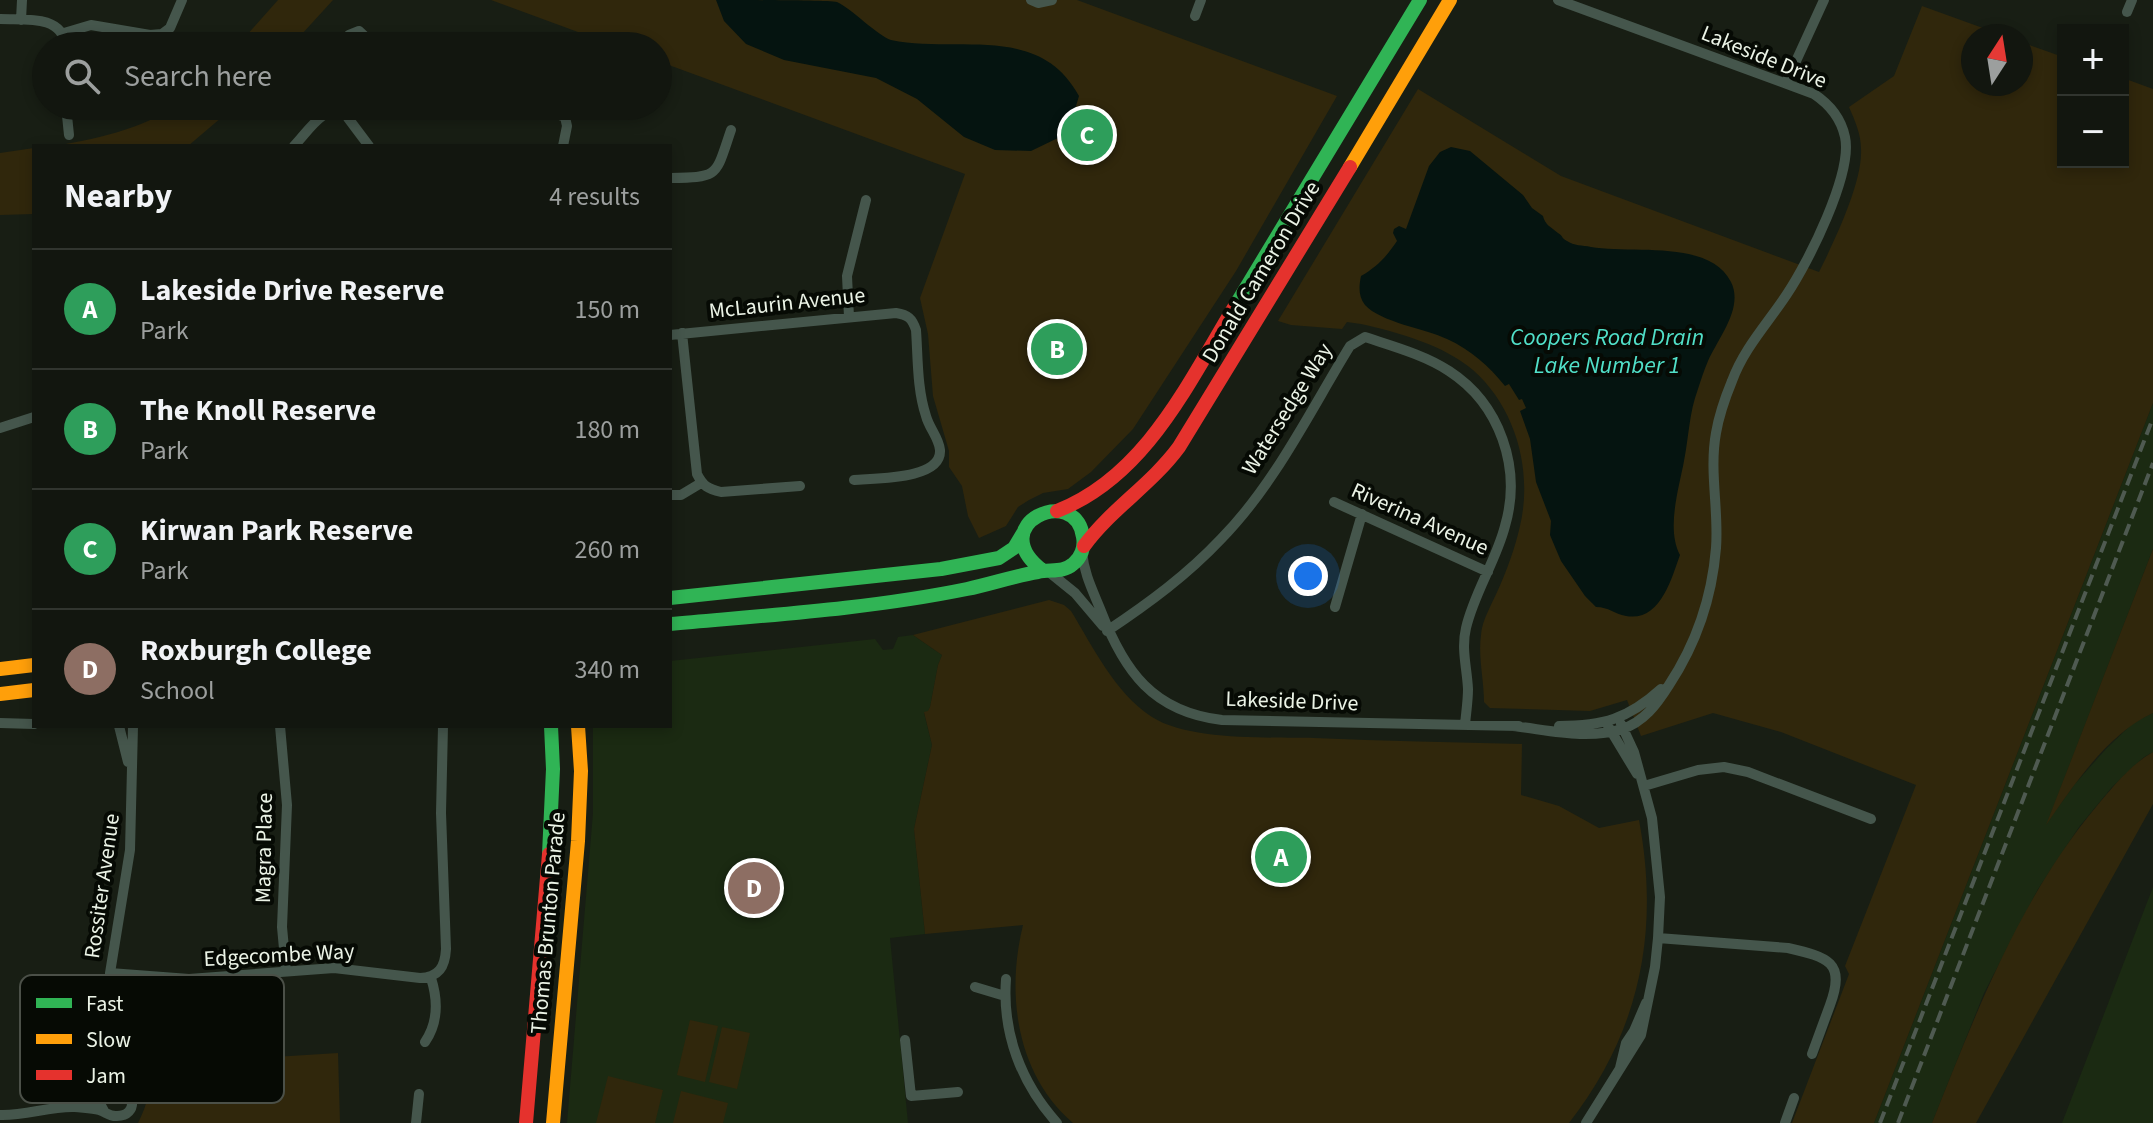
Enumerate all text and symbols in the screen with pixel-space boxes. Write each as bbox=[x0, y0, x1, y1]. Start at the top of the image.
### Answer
street label: Lakeside Drive bbox=[1696, 17, 1832, 97]
north arrow bbox=[1961, 24, 2033, 96]
map controls bbox=[2057, 24, 2129, 168]
button: + bbox=[2057, 24, 2129, 96]
search box bbox=[32, 32, 672, 120]
icon: search bbox=[60, 54, 104, 98]
text: Search here bbox=[124, 55, 272, 98]
button: − bbox=[2057, 96, 2129, 168]
pin: C bbox=[1061, 105, 1113, 165]
text: Nearby bbox=[64, 172, 172, 221]
street label: Donald Cameron Drive bbox=[1194, 175, 1328, 369]
text: 4 results bbox=[549, 178, 640, 215]
text: Lakeside Drive Reserve bbox=[140, 269, 445, 312]
street label: McLaurin Avenue bbox=[707, 279, 867, 327]
text: A bbox=[83, 291, 97, 328]
text: 150 m bbox=[574, 291, 640, 328]
text: Park bbox=[140, 312, 189, 349]
pin: B bbox=[1031, 319, 1083, 379]
water label: Coopers Road Drain Lake Number 1 bbox=[1510, 320, 1704, 383]
street label: Watersedge Way bbox=[1234, 336, 1341, 481]
text: The Knoll Reserve bbox=[140, 389, 376, 432]
text: B bbox=[82, 411, 98, 448]
text: 180 m bbox=[574, 411, 640, 448]
text: Park bbox=[140, 432, 189, 469]
street label: Riverina Avenue bbox=[1346, 474, 1494, 564]
text: Kirwan Park Reserve bbox=[140, 509, 413, 552]
text: C bbox=[82, 531, 98, 568]
text: 260 m bbox=[574, 531, 640, 568]
text: Park bbox=[140, 552, 189, 589]
your location bbox=[1288, 556, 1328, 596]
text: Roxburgh College bbox=[140, 629, 372, 672]
text: D bbox=[82, 651, 98, 688]
text: 340 m bbox=[574, 651, 640, 688]
text: School bbox=[140, 672, 215, 709]
street label: Lakeside Drive bbox=[1225, 683, 1359, 719]
street label: Magra Place bbox=[247, 792, 281, 903]
street label: Rossiter Avenue bbox=[76, 811, 128, 960]
street label: Thomas Brunton Parade bbox=[522, 811, 574, 1035]
pin: A bbox=[1255, 827, 1307, 887]
pin: D bbox=[728, 858, 780, 918]
street label: Edgecombe Way bbox=[203, 935, 356, 975]
legend bbox=[20, 975, 284, 1103]
text: Fast bbox=[86, 988, 124, 1020]
text: Slow bbox=[86, 1024, 131, 1056]
text: Jam bbox=[86, 1060, 126, 1092]

